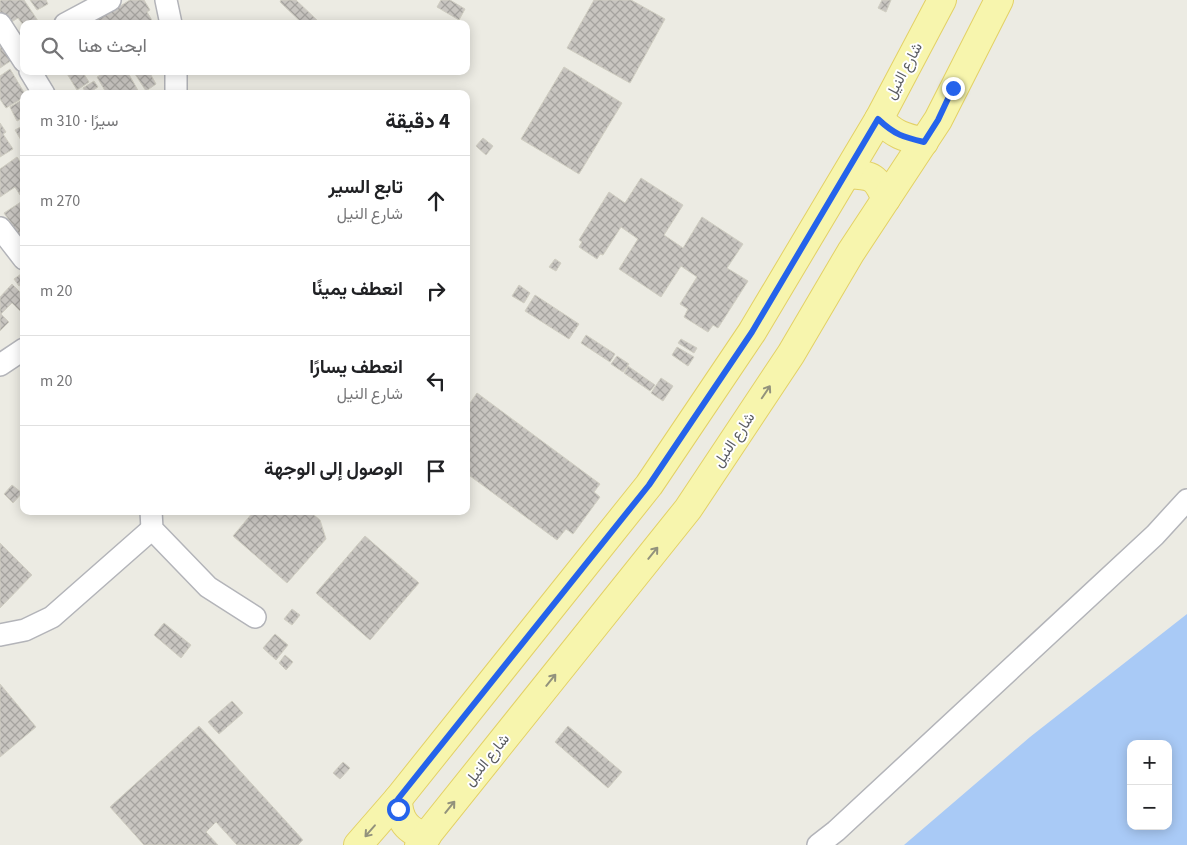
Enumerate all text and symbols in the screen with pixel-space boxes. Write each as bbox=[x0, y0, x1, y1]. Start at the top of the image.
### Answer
search box bbox=[20, 20, 470, 75]
text: ابحث هنا bbox=[78, 33, 147, 60]
icon: search bbox=[38, 34, 66, 62]
street label: شارع النيل bbox=[880, 39, 928, 103]
route end bbox=[942, 77, 965, 100]
text: 4 دقيقة bbox=[385, 106, 450, 136]
text: سيرًا · 310 m bbox=[40, 110, 118, 132]
text: تابع السير bbox=[328, 174, 403, 201]
icon: ahead bbox=[422, 187, 450, 215]
text: 270 m bbox=[40, 190, 80, 212]
text: شارع النيل bbox=[337, 203, 403, 225]
text: انعطف يمينًا bbox=[312, 276, 403, 303]
icon: right bbox=[422, 277, 450, 305]
text: 20 m bbox=[40, 280, 72, 302]
text: انعطف يسارًا bbox=[309, 354, 403, 381]
icon: left bbox=[422, 367, 450, 395]
text: 20 m bbox=[40, 370, 72, 392]
text: شارع النيل bbox=[337, 383, 403, 405]
one-way arrow bbox=[761, 385, 771, 399]
street label: شارع النيل bbox=[708, 408, 760, 472]
text: الوصول إلى الوجهة bbox=[264, 456, 403, 483]
icon: arrive bbox=[422, 457, 450, 485]
one-way arrow bbox=[647, 547, 658, 560]
one-way arrow bbox=[546, 674, 557, 687]
street label: شارع النيل bbox=[459, 729, 515, 791]
map controls bbox=[1127, 740, 1172, 830]
button: + bbox=[1127, 740, 1172, 785]
button: − bbox=[1127, 785, 1172, 830]
route start bbox=[387, 798, 410, 821]
one-way arrow bbox=[444, 801, 455, 814]
one-way arrow bbox=[364, 824, 376, 837]

